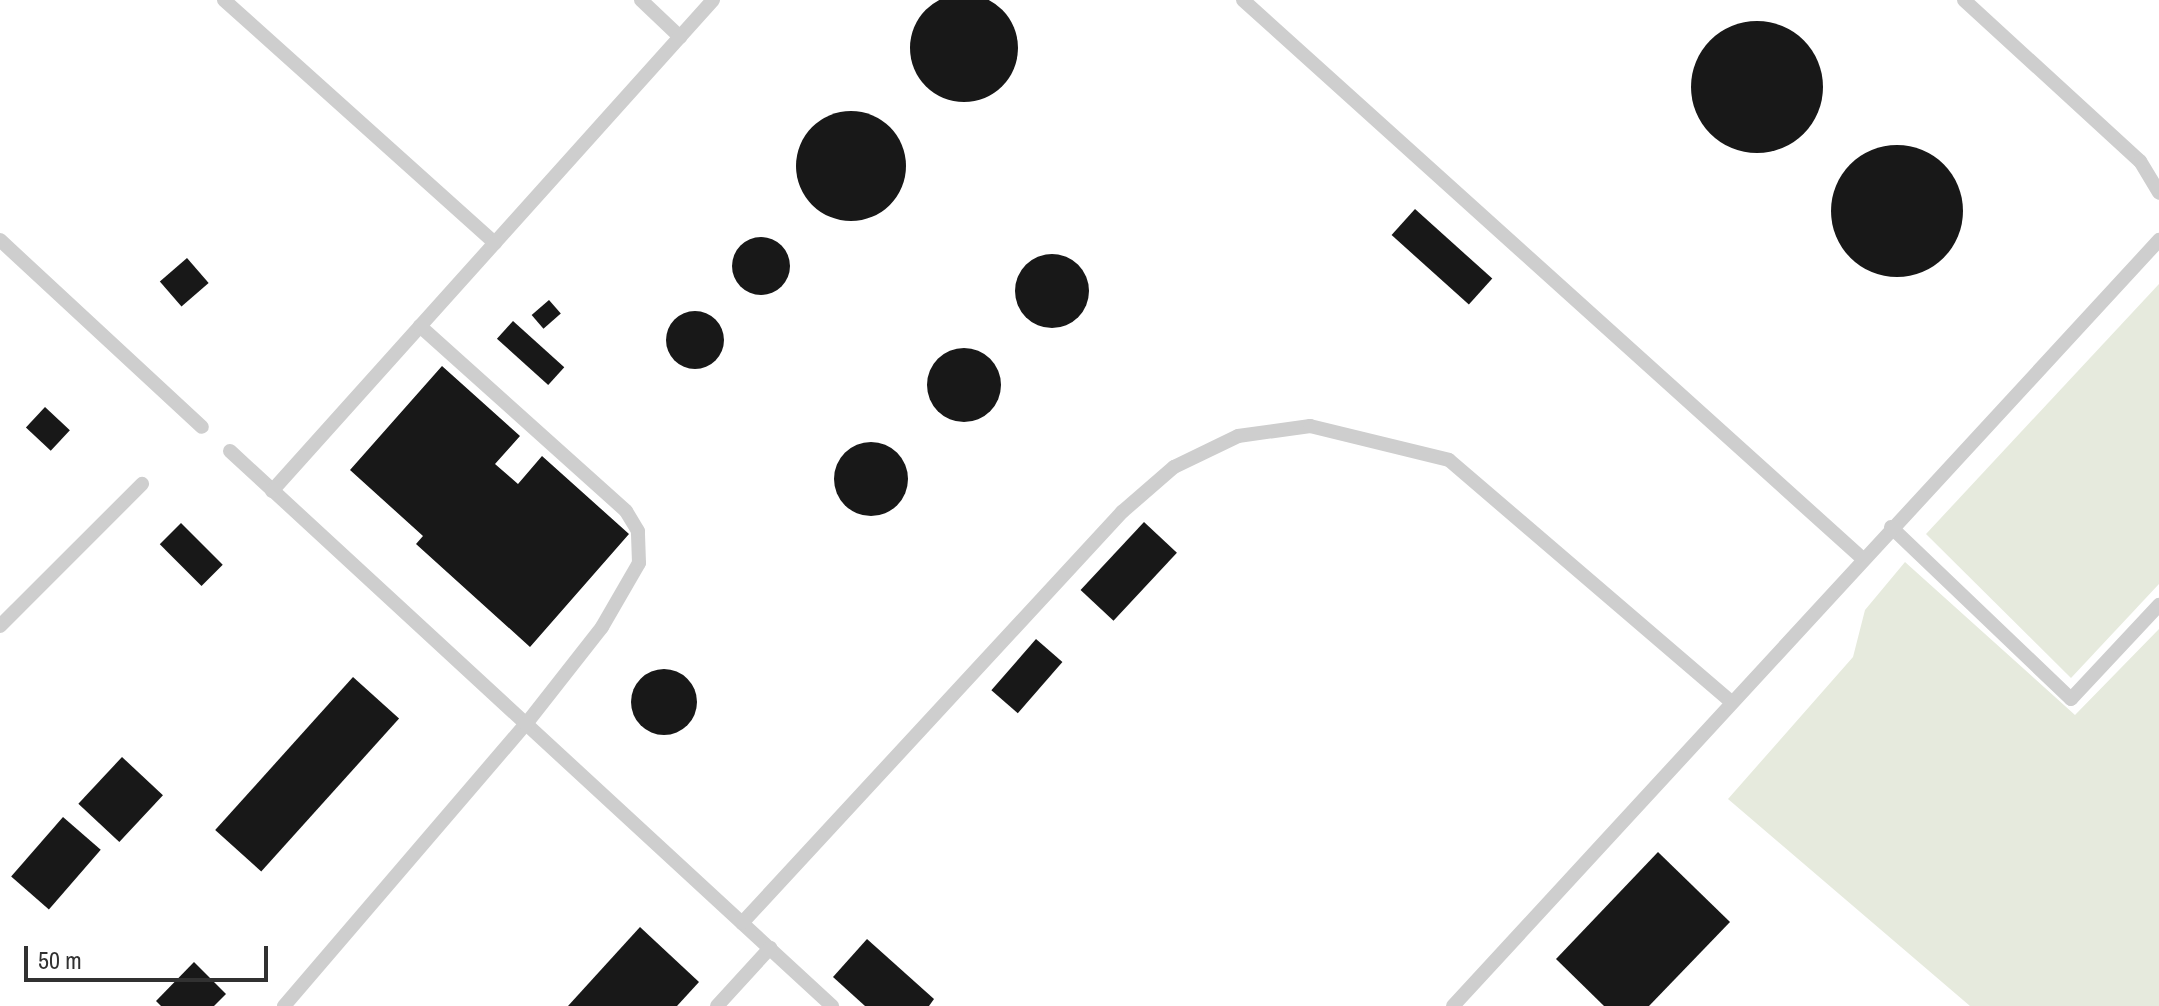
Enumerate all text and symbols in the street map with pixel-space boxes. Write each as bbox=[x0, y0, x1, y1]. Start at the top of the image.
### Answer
scale bar bbox=[28, 930, 272, 980]
text: 50 m bbox=[38, 944, 82, 976]

